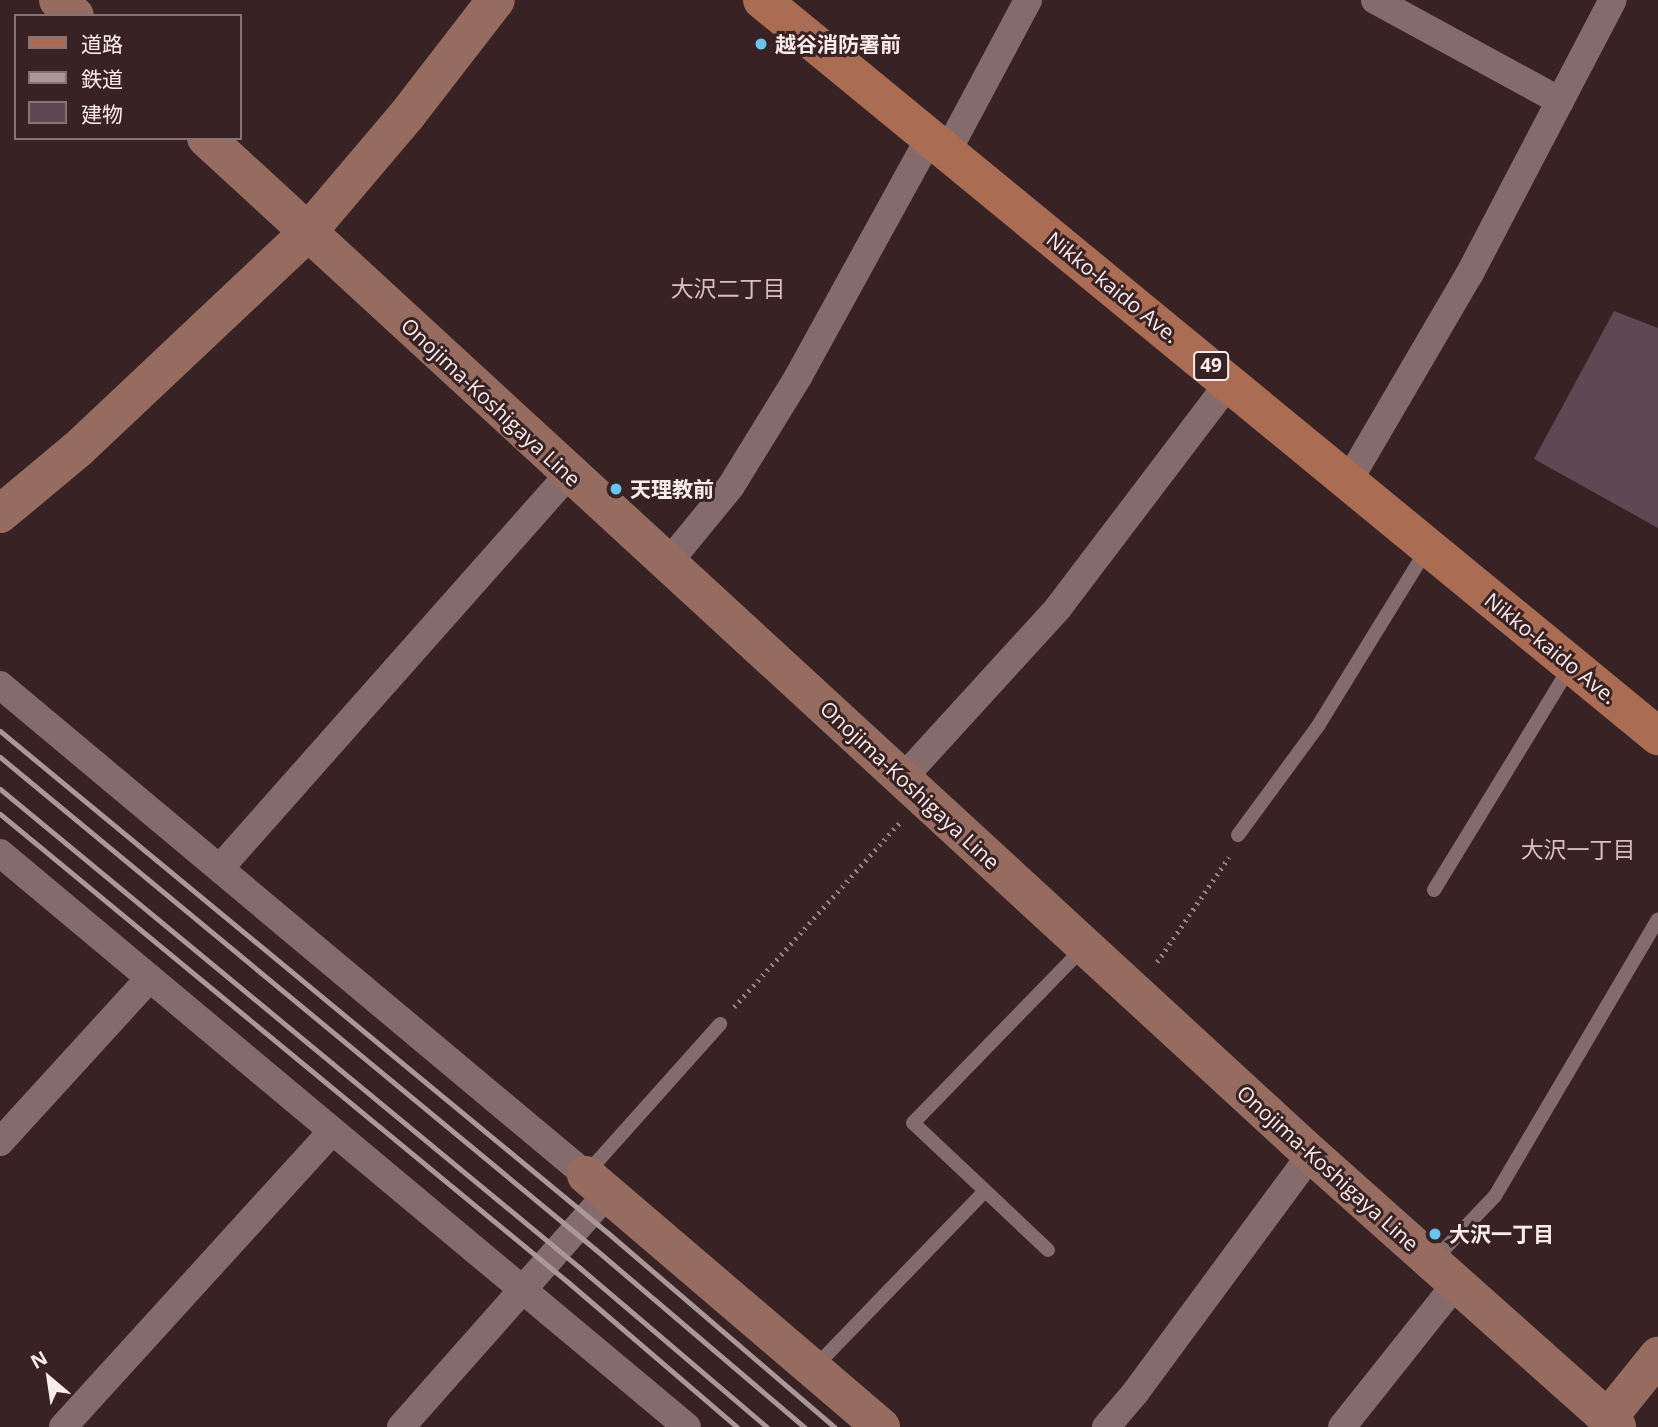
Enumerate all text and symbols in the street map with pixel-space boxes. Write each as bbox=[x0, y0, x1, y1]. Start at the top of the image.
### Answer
legend bbox=[14, 14, 242, 140]
text: 道路 bbox=[81, 30, 123, 58]
place label: 越谷消防署前 bbox=[775, 31, 901, 57]
marker: 越谷消防署前 bbox=[753, 36, 769, 52]
text: 鉄道 bbox=[81, 65, 123, 93]
text: 建物 bbox=[81, 100, 123, 128]
street label: Nikko-kaido Ave. bbox=[1042, 226, 1184, 348]
district label: 大沢二丁目 bbox=[671, 274, 785, 302]
street label: Onojima-Koshigaya Line bbox=[396, 312, 586, 492]
road number: 49 bbox=[1192, 350, 1230, 382]
place label: 天理教前 bbox=[630, 476, 714, 502]
marker: 天理教前 bbox=[608, 481, 624, 497]
street label: Nikko-kaido Ave. bbox=[1480, 587, 1622, 709]
street label: Onojima-Koshigaya Line bbox=[815, 695, 1005, 875]
district label: 大沢一丁目 bbox=[1521, 835, 1635, 863]
street label: Onojima-Koshigaya Line bbox=[1232, 1080, 1424, 1256]
place label: 大沢一丁目 bbox=[1449, 1221, 1554, 1247]
marker: 大沢一丁目 bbox=[1427, 1226, 1443, 1242]
north arrow bbox=[14, 1343, 84, 1413]
text: N bbox=[26, 1345, 52, 1375]

